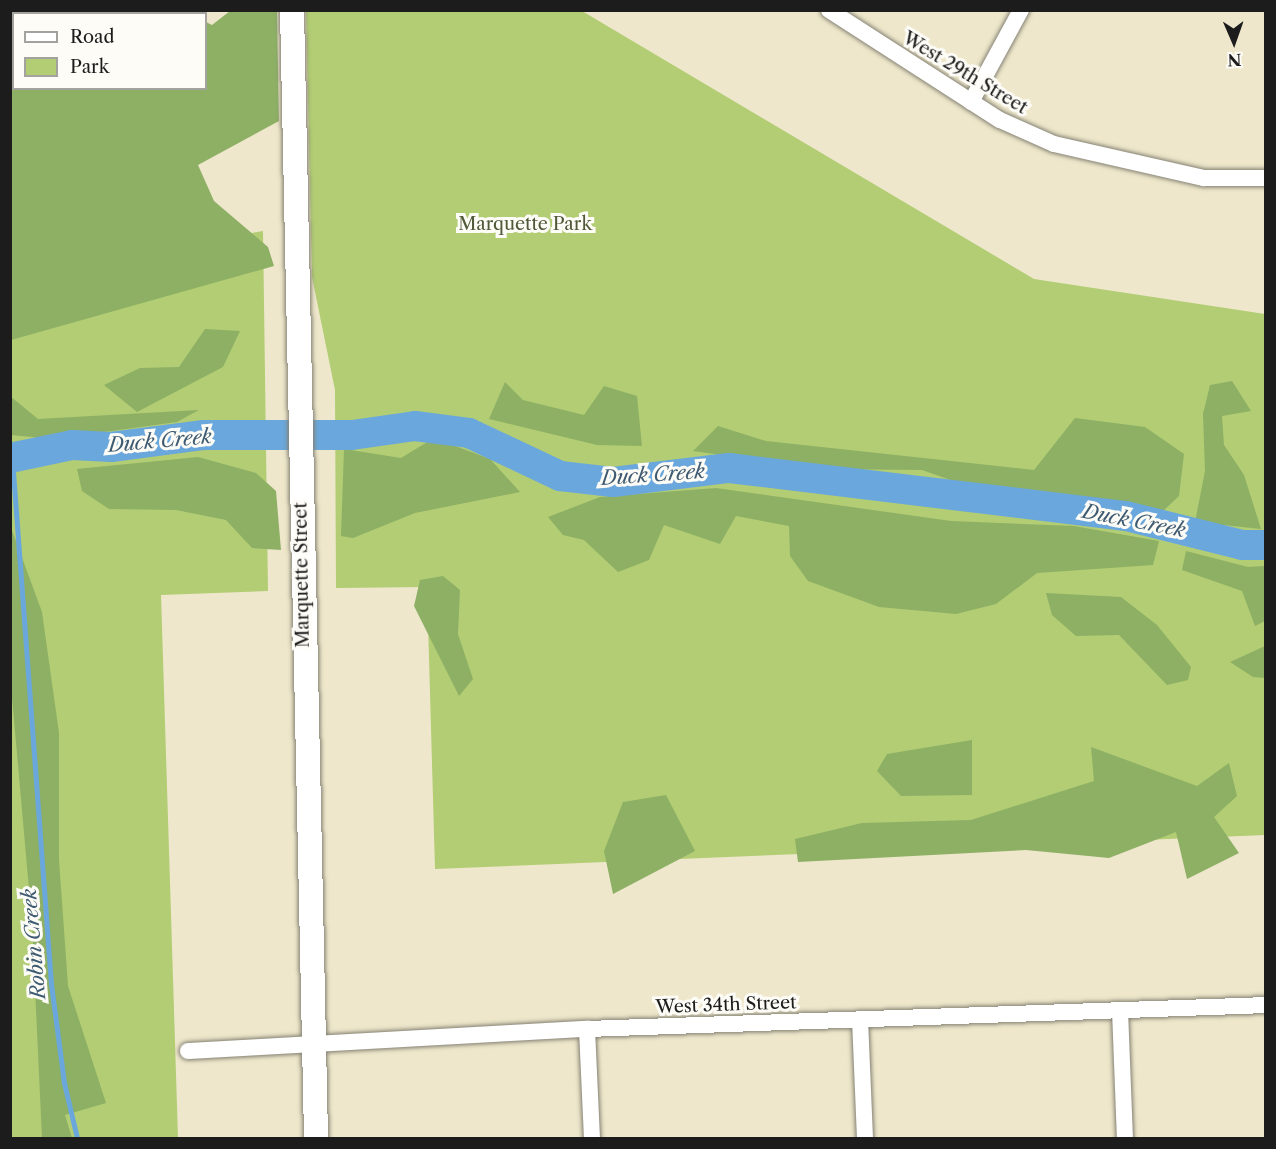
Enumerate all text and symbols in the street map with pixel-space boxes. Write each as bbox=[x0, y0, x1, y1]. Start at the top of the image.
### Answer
legend bbox=[12, 12, 207, 90]
north arrow bbox=[1204, 12, 1264, 72]
text: Road bbox=[70, 26, 115, 48]
street label: West 29th Street bbox=[899, 27, 1031, 119]
text: N bbox=[1227, 50, 1242, 70]
text: Park bbox=[70, 56, 109, 78]
park label: Marquette Park bbox=[458, 213, 592, 235]
water label: Duck Creek bbox=[107, 425, 213, 457]
water label: Duck Creek bbox=[600, 459, 706, 491]
water label: Duck Creek bbox=[1081, 499, 1187, 543]
street label: Marquette Street bbox=[290, 502, 314, 648]
water label: Robin Creek bbox=[17, 888, 51, 1000]
street label: West 34th Street bbox=[655, 992, 797, 1018]

